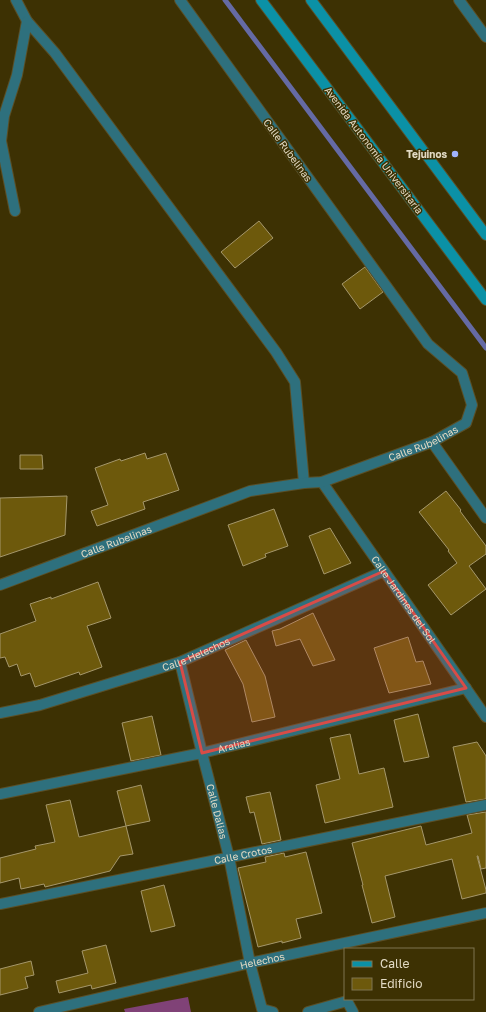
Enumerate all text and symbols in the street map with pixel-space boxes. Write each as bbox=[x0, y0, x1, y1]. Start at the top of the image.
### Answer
street label: Avenida Autonomía Universitaria bbox=[322, 84, 426, 216]
street label: Calle Rubelinas bbox=[261, 116, 315, 184]
place label: Tejuinos bbox=[406, 148, 447, 160]
marker: Tejuinos bbox=[450, 149, 460, 159]
street label: Calle Rubelinas bbox=[387, 423, 460, 463]
street label: Calle Rubelinas bbox=[79, 523, 153, 560]
street label: Calle Jardines del Sol bbox=[369, 553, 439, 645]
street label: Calle Helechos bbox=[161, 635, 232, 673]
street label: Aralias bbox=[216, 735, 251, 755]
street label: Calle Dalias bbox=[204, 783, 230, 840]
street label: Calle Crotos bbox=[213, 843, 273, 866]
legend bbox=[344, 948, 474, 1000]
street label: Helechos bbox=[239, 950, 286, 971]
text: Calle bbox=[380, 956, 410, 971]
text: Edificio bbox=[380, 976, 422, 991]

